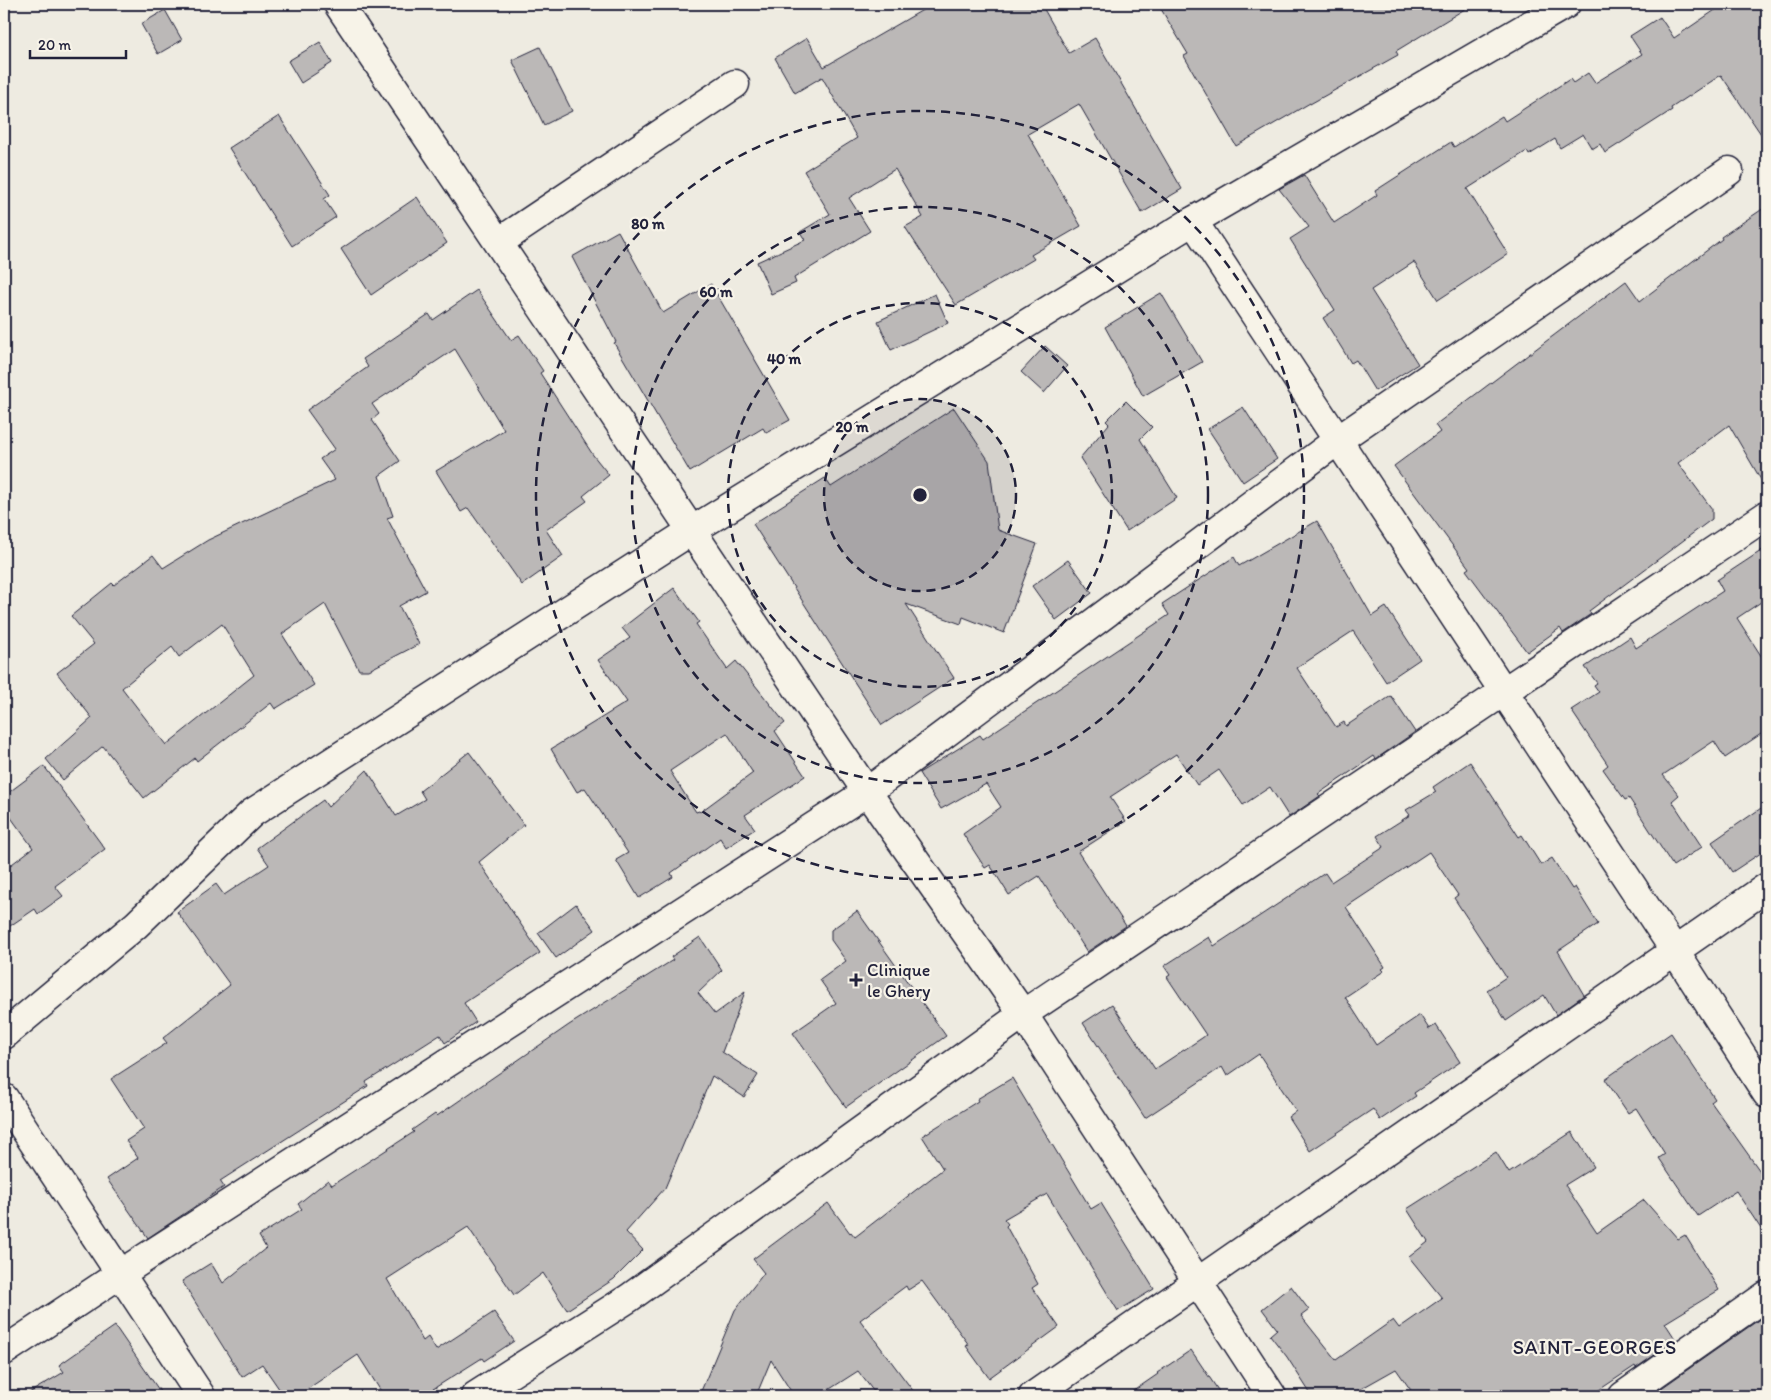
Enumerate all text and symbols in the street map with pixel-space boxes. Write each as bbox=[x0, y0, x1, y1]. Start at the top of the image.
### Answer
scale bar bbox=[30, 28, 126, 60]
text: 20 m bbox=[38, 36, 72, 54]
text: 80 m bbox=[631, 215, 665, 233]
text: 60 m bbox=[699, 283, 733, 301]
text: 40 m bbox=[767, 350, 802, 368]
text: 20 m bbox=[835, 418, 869, 436]
centre of rings bbox=[911, 486, 929, 504]
place label: Clinique le Ghery bbox=[867, 959, 931, 1002]
marker: Clinique le Ghery bbox=[849, 973, 863, 987]
district label: SAINT-GEORGES bbox=[1513, 1335, 1677, 1359]

